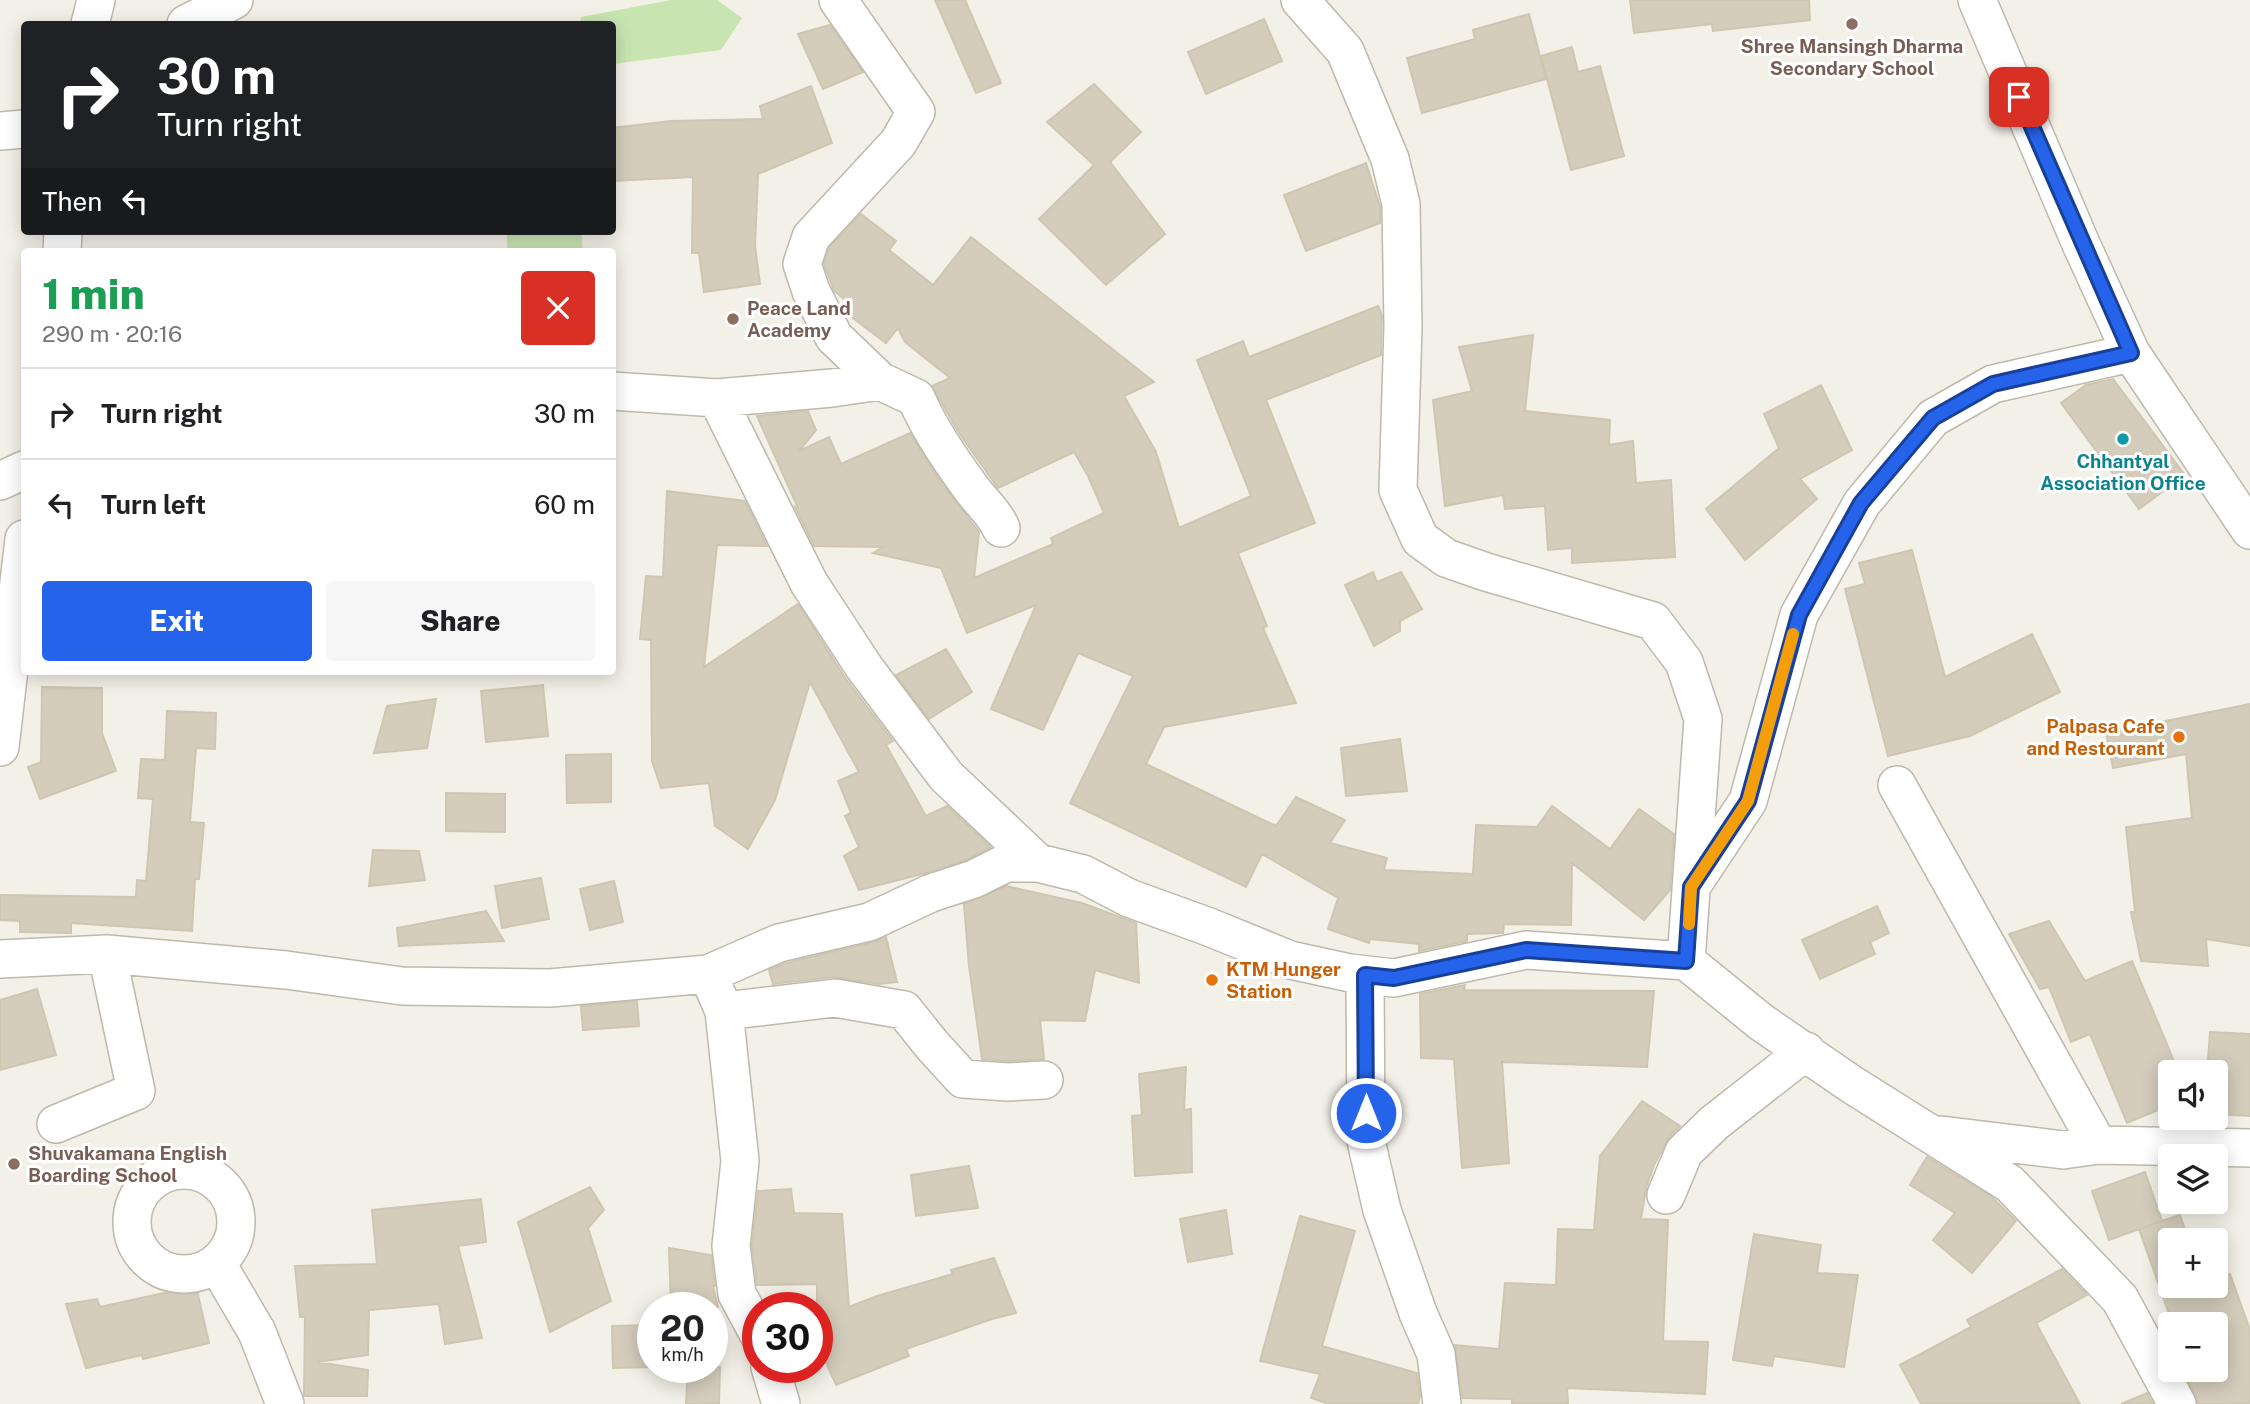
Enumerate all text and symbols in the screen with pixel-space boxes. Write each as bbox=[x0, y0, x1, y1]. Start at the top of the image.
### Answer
marker: Shree Mansingh Dharma Secondary School bbox=[1844, 16, 1860, 32]
place label: Shree Mansingh Dharma Secondary School bbox=[1741, 35, 1963, 79]
text: 30 m bbox=[157, 47, 276, 105]
icon: right bbox=[42, 49, 133, 140]
pin bbox=[1989, 67, 2049, 127]
icon: arrive bbox=[2000, 78, 2038, 116]
text: Turn right bbox=[157, 106, 302, 143]
icon: left bbox=[116, 182, 154, 220]
text: Then bbox=[42, 186, 102, 217]
text: 1 min bbox=[42, 269, 145, 318]
button: close bbox=[521, 271, 595, 345]
place label: Peace Land Academy bbox=[747, 297, 851, 341]
marker: Peace Land Academy bbox=[725, 311, 741, 327]
text: 290 m · 20:16 bbox=[42, 320, 182, 347]
icon: right bbox=[42, 395, 80, 433]
text: Turn right bbox=[101, 398, 223, 429]
text: 30 m bbox=[534, 398, 595, 429]
marker: Chhantyal Association Office bbox=[2115, 431, 2131, 447]
place label: Chhantyal Association Office bbox=[2040, 450, 2206, 494]
icon: left bbox=[42, 486, 80, 524]
text: Turn left bbox=[101, 489, 206, 520]
text: 60 m bbox=[534, 489, 595, 520]
button: Exit bbox=[42, 581, 312, 661]
button: Share bbox=[326, 581, 595, 661]
place label: Palpasa Cafe and Restourant bbox=[2026, 715, 2165, 759]
marker: Palpasa Cafe and Restourant bbox=[2171, 729, 2187, 745]
place label: KTM Hunger Station bbox=[1226, 958, 1341, 1002]
marker: KTM Hunger Station bbox=[1204, 972, 1220, 988]
map controls bbox=[2158, 1060, 2228, 1382]
button: sound bbox=[2158, 1060, 2228, 1130]
position arrow bbox=[1329, 1076, 1403, 1150]
place label: Shuvakamana English Boarding School bbox=[28, 1142, 227, 1186]
button: layers bbox=[2158, 1144, 2228, 1214]
marker: Shuvakamana English Boarding School bbox=[6, 1156, 22, 1172]
button: + bbox=[2158, 1228, 2228, 1298]
speed limit sign: 30 bbox=[742, 1292, 833, 1383]
text: 20 bbox=[660, 1308, 705, 1349]
button: − bbox=[2158, 1312, 2228, 1382]
text: km/h bbox=[661, 1344, 704, 1365]

